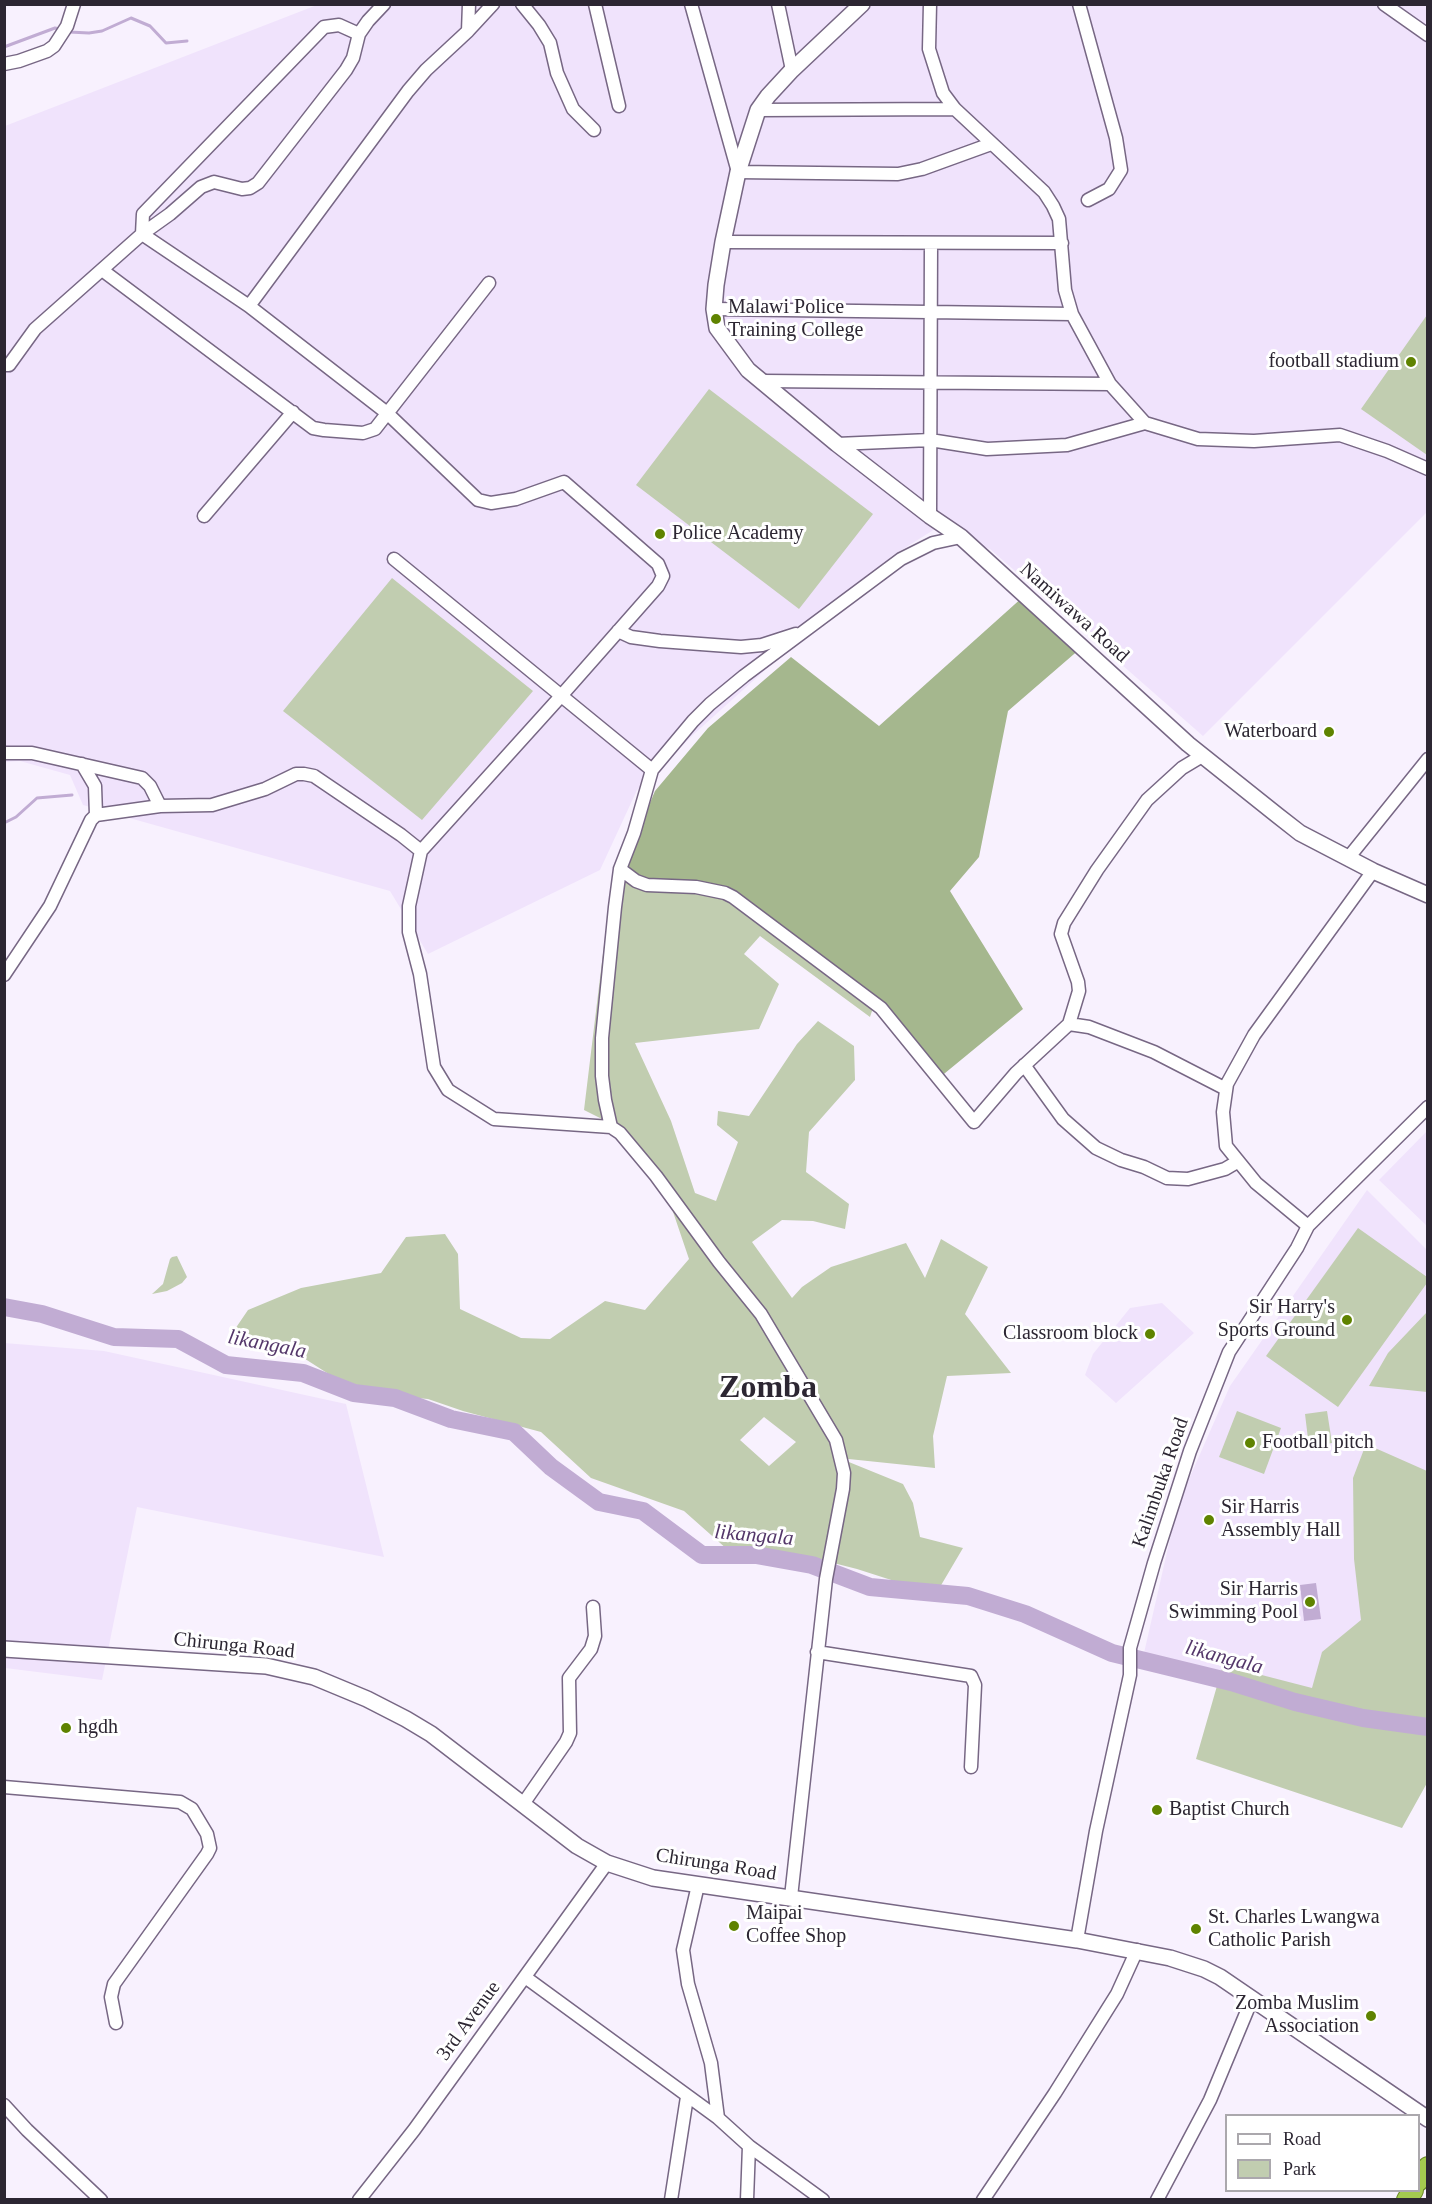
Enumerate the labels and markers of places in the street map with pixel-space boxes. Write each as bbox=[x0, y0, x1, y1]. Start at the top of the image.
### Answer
place label: Malawi Police Training College bbox=[728, 296, 863, 343]
marker: Malawi Police Training College bbox=[709, 312, 723, 326]
place label: football stadium bbox=[1268, 350, 1399, 374]
marker: football stadium bbox=[1404, 355, 1418, 369]
place label: Police Academy bbox=[672, 522, 804, 546]
marker: Police Academy bbox=[653, 527, 667, 541]
place label: Waterboard bbox=[1224, 720, 1317, 744]
marker: Waterboard bbox=[1322, 725, 1336, 739]
place label: Sir Harry's Sports Ground bbox=[1218, 1296, 1335, 1343]
marker: Sir Harry's Sports Ground bbox=[1340, 1313, 1354, 1327]
place label: Classroom block bbox=[1003, 1322, 1138, 1346]
marker: Classroom block bbox=[1143, 1327, 1157, 1341]
place label: Football pitch bbox=[1262, 1431, 1374, 1455]
marker: Football pitch bbox=[1243, 1436, 1257, 1450]
place label: Sir Harris Assembly Hall bbox=[1221, 1496, 1340, 1543]
marker: Sir Harris Assembly Hall bbox=[1202, 1513, 1216, 1527]
place label: Sir Harris Swimming Pool bbox=[1169, 1578, 1298, 1625]
marker: Sir Harris Swimming Pool bbox=[1303, 1595, 1317, 1609]
place label: hgdh bbox=[78, 1716, 118, 1740]
marker: hgdh bbox=[59, 1721, 73, 1735]
place label: Baptist Church bbox=[1169, 1798, 1290, 1822]
marker: Baptist Church bbox=[1150, 1803, 1164, 1817]
place label: Maipai Coffee Shop bbox=[746, 1902, 846, 1949]
place label: St. Charles Lwangwa Catholic Parish bbox=[1208, 1906, 1380, 1953]
marker: Maipai Coffee Shop bbox=[727, 1919, 741, 1933]
marker: St. Charles Lwangwa Catholic Parish bbox=[1189, 1922, 1203, 1936]
place label: Zomba Muslim Association bbox=[1235, 1992, 1359, 2039]
marker: Zomba Muslim Association bbox=[1364, 2009, 1378, 2023]

